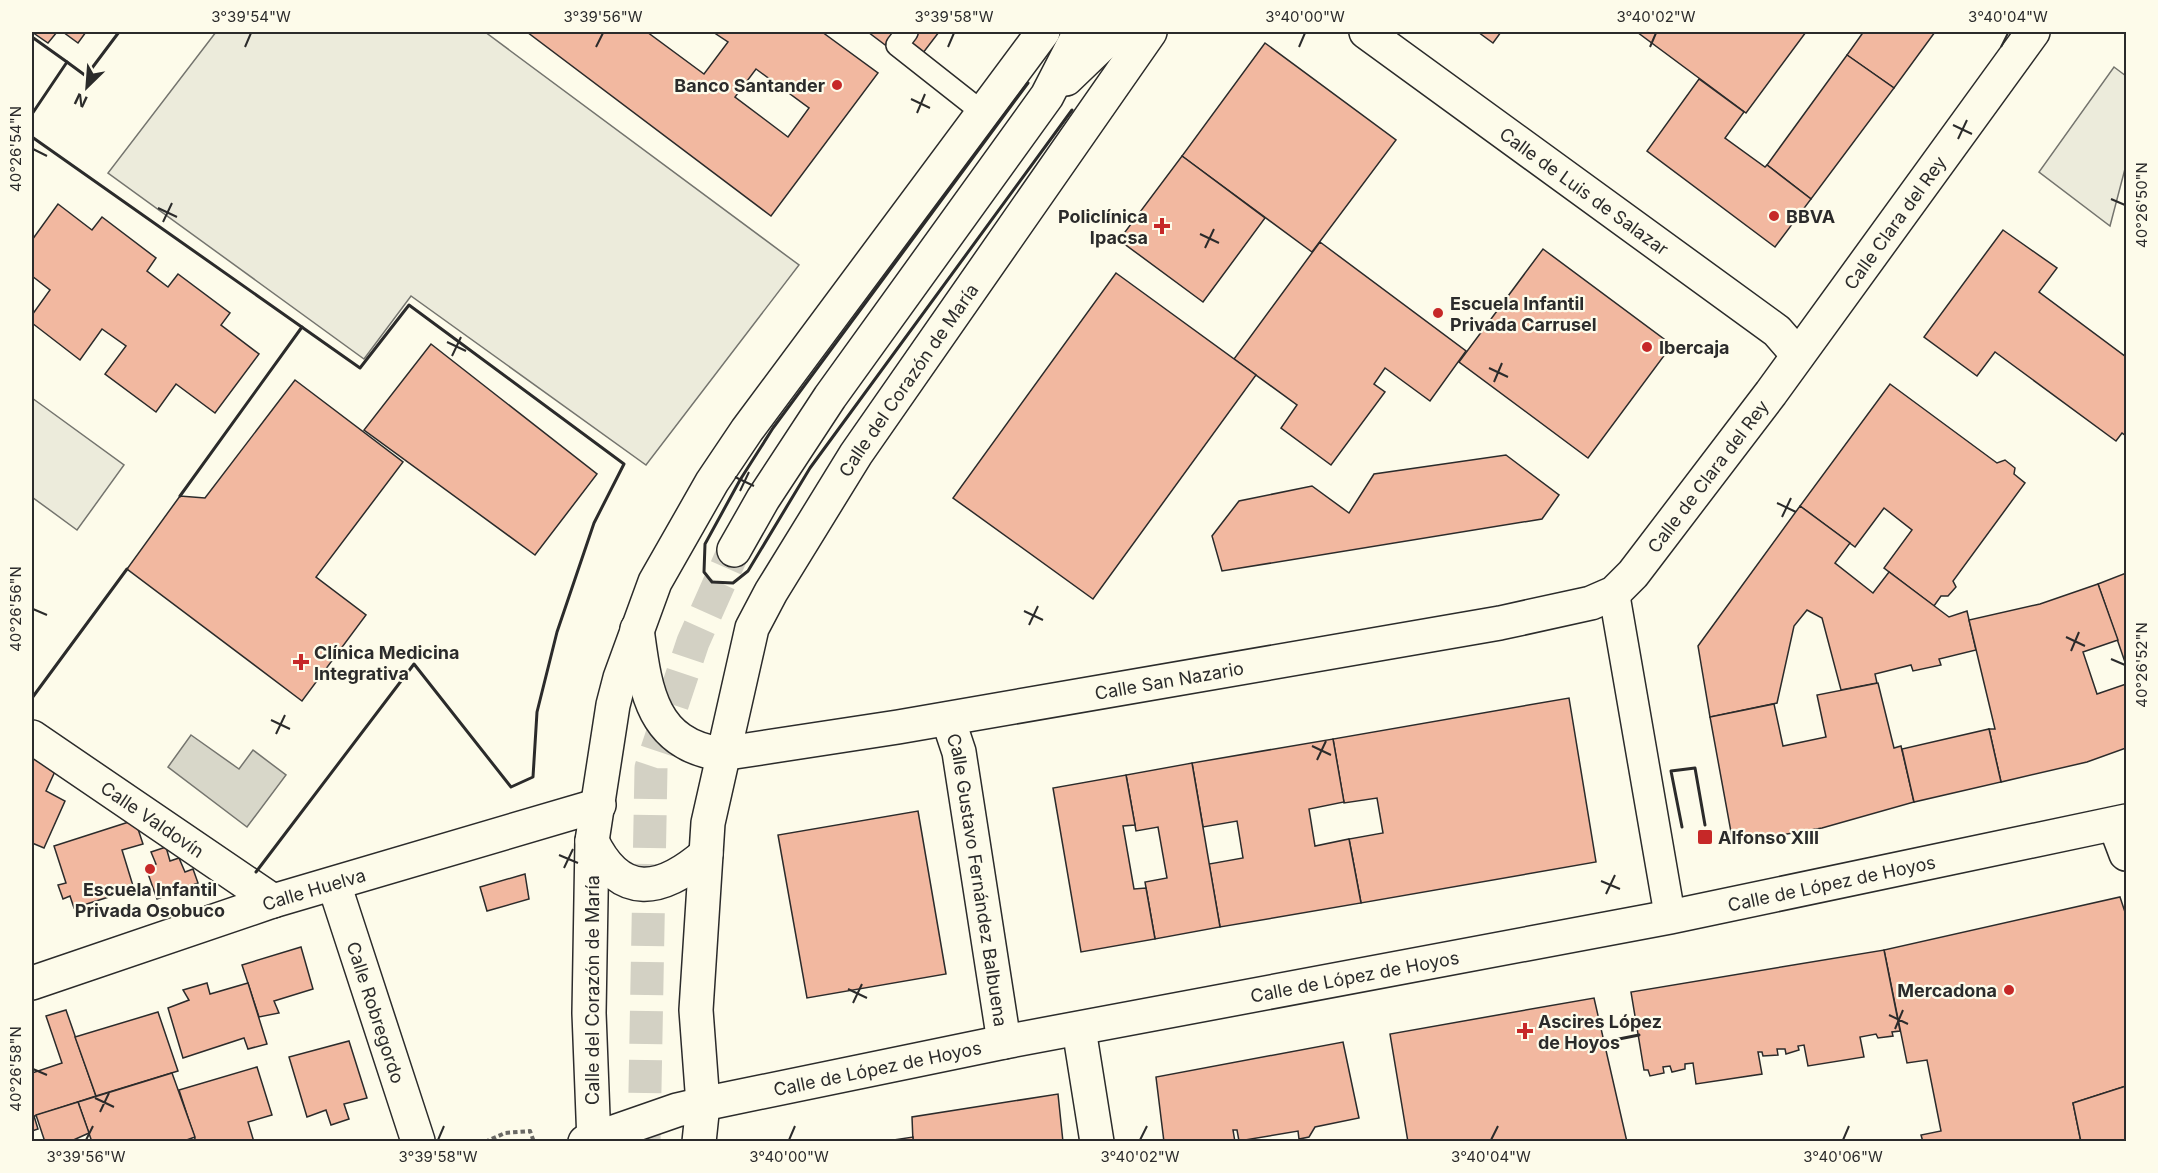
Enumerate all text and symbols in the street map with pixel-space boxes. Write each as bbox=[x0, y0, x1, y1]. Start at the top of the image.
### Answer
text: 3°39'54"W bbox=[211, 7, 291, 26]
text: 3°39'56"W bbox=[563, 7, 643, 26]
text: 3°39'58"W bbox=[914, 7, 994, 26]
text: 3°40'00"W bbox=[1265, 7, 1345, 26]
text: 3°40'02"W bbox=[1616, 7, 1696, 26]
text: 3°40'04"W bbox=[1968, 7, 2048, 26]
north arrow bbox=[57, 57, 117, 117]
place label: Banco Santander bbox=[674, 75, 825, 96]
marker: Banco Santander bbox=[830, 78, 844, 92]
text: N bbox=[71, 89, 90, 112]
text: 40°26'54"N bbox=[6, 106, 25, 192]
street label: Calle de Luis de Salazar bbox=[1496, 122, 1673, 259]
street label: Calle Clara del Rey bbox=[1839, 152, 1950, 293]
text: 40°26'50"N bbox=[2132, 162, 2151, 248]
place label: Policlínica Ipacsa bbox=[1058, 206, 1148, 248]
place label: BBVA bbox=[1786, 206, 1835, 227]
marker: BBVA bbox=[1767, 209, 1781, 223]
marker: Policlínica Ipacsa bbox=[1153, 217, 1171, 235]
street label: Calle del Corazón de María bbox=[834, 279, 982, 480]
place label: Escuela Infantil Privada Carrusel bbox=[1450, 293, 1597, 335]
marker: Escuela Infantil Privada Carrusel bbox=[1431, 306, 1445, 320]
place label: Ibercaja bbox=[1659, 337, 1730, 358]
marker: Ibercaja bbox=[1640, 340, 1654, 354]
street label: Calle de Clara del Rey bbox=[1643, 396, 1772, 557]
text: 40°26'56"N bbox=[6, 566, 25, 652]
text: 40°26'52"N bbox=[2132, 622, 2151, 708]
place label: Clínica Medicina Integrativa bbox=[314, 642, 459, 684]
marker: Clínica Medicina Integrativa bbox=[292, 653, 310, 671]
street label: Calle San Nazario bbox=[1093, 657, 1245, 703]
street label: Calle Gustavo Fernández Balbuena bbox=[943, 730, 1012, 1028]
street label: Calle Valdovín bbox=[97, 777, 208, 862]
place label: Alfonso XIII bbox=[1718, 827, 1819, 848]
marker: Alfonso XIII bbox=[1696, 828, 1714, 846]
street label: Calle de López de Hoyos bbox=[1726, 851, 1937, 915]
marker: Escuela Infantil Privada Osobuco bbox=[143, 862, 157, 876]
street label: Calle Huelva bbox=[259, 864, 368, 914]
street label: Calle del Corazón de María bbox=[582, 875, 603, 1105]
place label: Escuela Infantil Privada Osobuco bbox=[75, 879, 225, 921]
street label: Calle Robregordo bbox=[343, 939, 409, 1086]
street label: Calle de López de Hoyos bbox=[1248, 946, 1461, 1006]
place label: Mercadona bbox=[1897, 980, 1997, 1001]
marker: Mercadona bbox=[2002, 983, 2016, 997]
place label: Ascires López de Hoyos bbox=[1538, 1011, 1662, 1053]
marker: Ascires López de Hoyos bbox=[1516, 1022, 1534, 1040]
text: 40°26'58"N bbox=[6, 1026, 25, 1112]
street label: Calle de López de Hoyos bbox=[771, 1036, 983, 1100]
text: 3°39'56"W bbox=[46, 1147, 126, 1166]
text: 3°39'58"W bbox=[398, 1147, 478, 1166]
text: 3°40'00"W bbox=[749, 1147, 829, 1166]
text: 3°40'02"W bbox=[1100, 1147, 1180, 1166]
text: 3°40'04"W bbox=[1451, 1147, 1531, 1166]
text: 3°40'06"W bbox=[1803, 1147, 1883, 1166]

